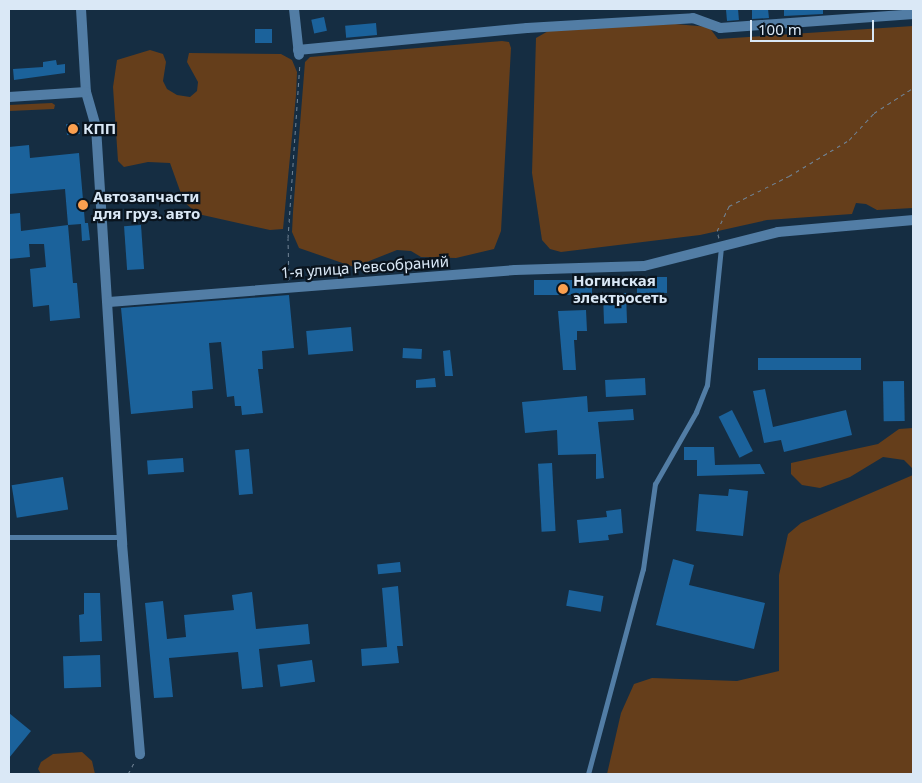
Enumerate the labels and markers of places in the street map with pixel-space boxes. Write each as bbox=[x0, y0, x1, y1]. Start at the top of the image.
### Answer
place label: КПП bbox=[83, 120, 116, 138]
marker: КПП bbox=[67, 123, 79, 135]
place label: Автозапчасти для груз. авто bbox=[93, 187, 200, 222]
marker: Автозапчасти для груз. авто bbox=[77, 199, 89, 211]
place label: Ногинская электросеть bbox=[573, 271, 667, 306]
marker: Ногинская электросеть bbox=[557, 283, 569, 295]

